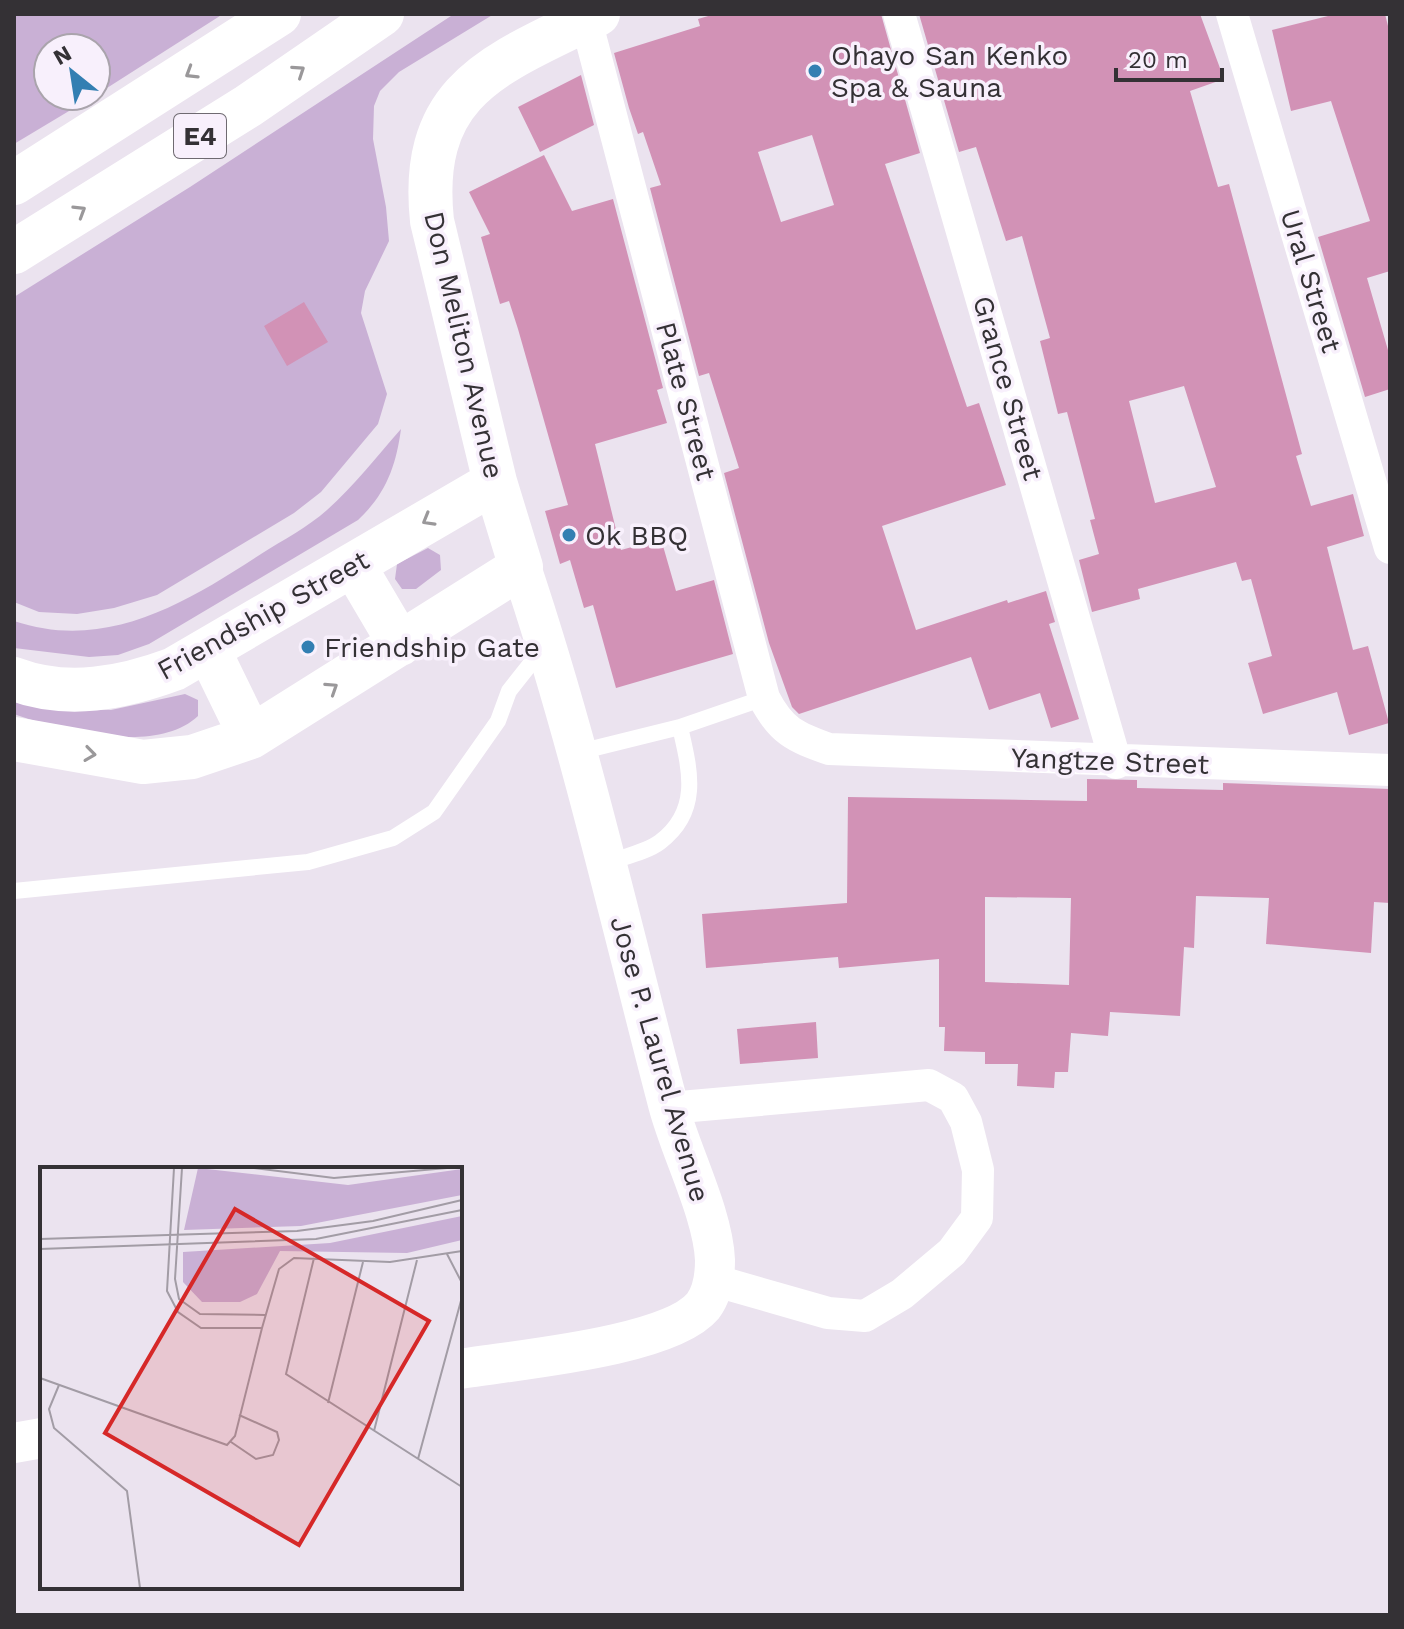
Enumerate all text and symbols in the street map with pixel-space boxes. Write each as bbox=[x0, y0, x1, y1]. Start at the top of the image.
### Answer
north arrow bbox=[32, 32, 112, 112]
scale bar bbox=[1116, 32, 1222, 82]
place label: Ohayo San Kenko Spa & Sauna bbox=[831, 39, 1068, 104]
text: N bbox=[49, 40, 76, 70]
text: 20 m bbox=[1128, 46, 1188, 74]
marker: Ohayo San Kenko Spa & Sauna bbox=[806, 62, 824, 80]
one-way arrow bbox=[185, 63, 200, 79]
one-way arrow bbox=[291, 66, 305, 81]
road number: E4 bbox=[174, 114, 226, 158]
street label: Ural Street bbox=[1274, 205, 1348, 357]
one-way arrow bbox=[71, 206, 86, 221]
street label: Don Meliton Avenue bbox=[417, 208, 511, 482]
street label: Grance Street bbox=[966, 292, 1050, 484]
street label: Plate Street bbox=[649, 318, 723, 484]
one-way arrow bbox=[422, 510, 436, 526]
place label: Ok BBQ bbox=[585, 519, 688, 552]
marker: Ok BBQ bbox=[560, 526, 578, 544]
street label: Friendship Street bbox=[151, 543, 375, 687]
place label: Friendship Gate bbox=[324, 631, 540, 664]
marker: Friendship Gate bbox=[299, 638, 317, 656]
one-way arrow bbox=[324, 682, 338, 697]
street label: Yangtze Street bbox=[1010, 741, 1210, 781]
one-way arrow bbox=[83, 745, 97, 762]
street label: Jose P. Laurel Avenue bbox=[603, 912, 717, 1206]
inset map bbox=[40, 1167, 462, 1589]

